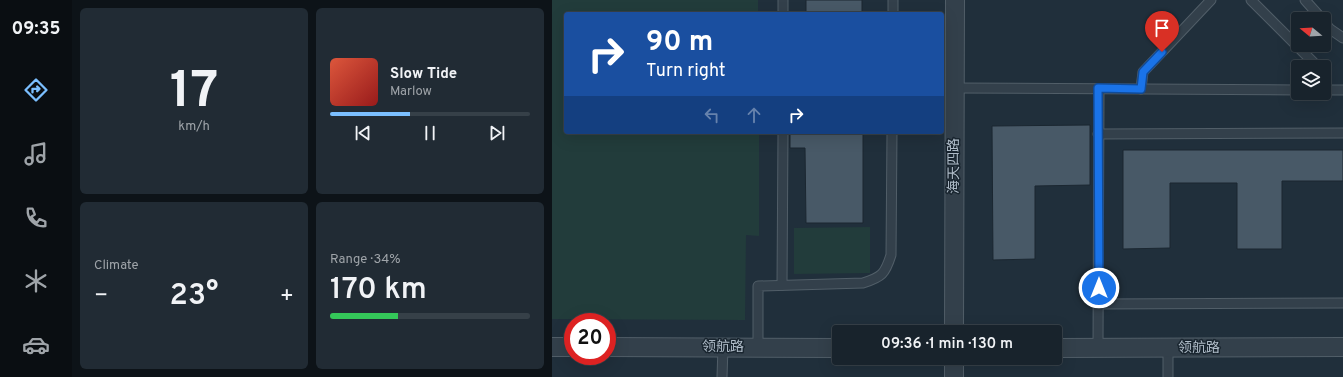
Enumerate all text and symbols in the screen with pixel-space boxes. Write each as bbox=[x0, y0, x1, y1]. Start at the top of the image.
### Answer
pin bbox=[1145, 11, 1179, 52]
north arrow bbox=[1291, 12, 1331, 52]
map controls bbox=[1291, 12, 1331, 100]
icon: arrive bbox=[1151, 17, 1173, 39]
text: 09:35 bbox=[11, 18, 61, 41]
text: 90 m bbox=[646, 25, 713, 61]
icon: right bbox=[580, 28, 632, 80]
text: 17 bbox=[170, 60, 218, 126]
text: Turn right bbox=[646, 60, 726, 83]
button: layers bbox=[1291, 60, 1331, 100]
text: Slow Tide bbox=[390, 65, 457, 84]
icon: directions bbox=[22, 76, 50, 104]
text: Marlow bbox=[390, 84, 432, 100]
icon: left bbox=[701, 104, 723, 126]
icon: ahead bbox=[743, 104, 765, 126]
icon: right bbox=[785, 104, 807, 126]
text: km/h bbox=[178, 119, 210, 135]
icon: previous bbox=[352, 122, 374, 144]
icon: pause bbox=[419, 122, 441, 144]
icon: next bbox=[486, 122, 508, 144]
street label: 海天四路 bbox=[946, 138, 963, 194]
icon: music bbox=[22, 140, 50, 168]
icon: phone bbox=[22, 204, 50, 232]
text: Range · 34% bbox=[330, 252, 401, 268]
text: Climate bbox=[94, 258, 139, 274]
icon: climate bbox=[22, 267, 50, 295]
position arrow bbox=[1078, 267, 1120, 309]
text: 170 km bbox=[330, 272, 427, 309]
text: 23° bbox=[170, 278, 218, 315]
text: − bbox=[94, 283, 108, 310]
text: + bbox=[280, 283, 294, 310]
speed limit sign: 20 bbox=[564, 313, 616, 365]
icon: car bbox=[22, 331, 50, 359]
text: 09:36 · 1 min · 130 m bbox=[881, 335, 1013, 354]
street label: 领航路 bbox=[702, 339, 744, 356]
street label: 领航路 bbox=[1178, 340, 1220, 357]

